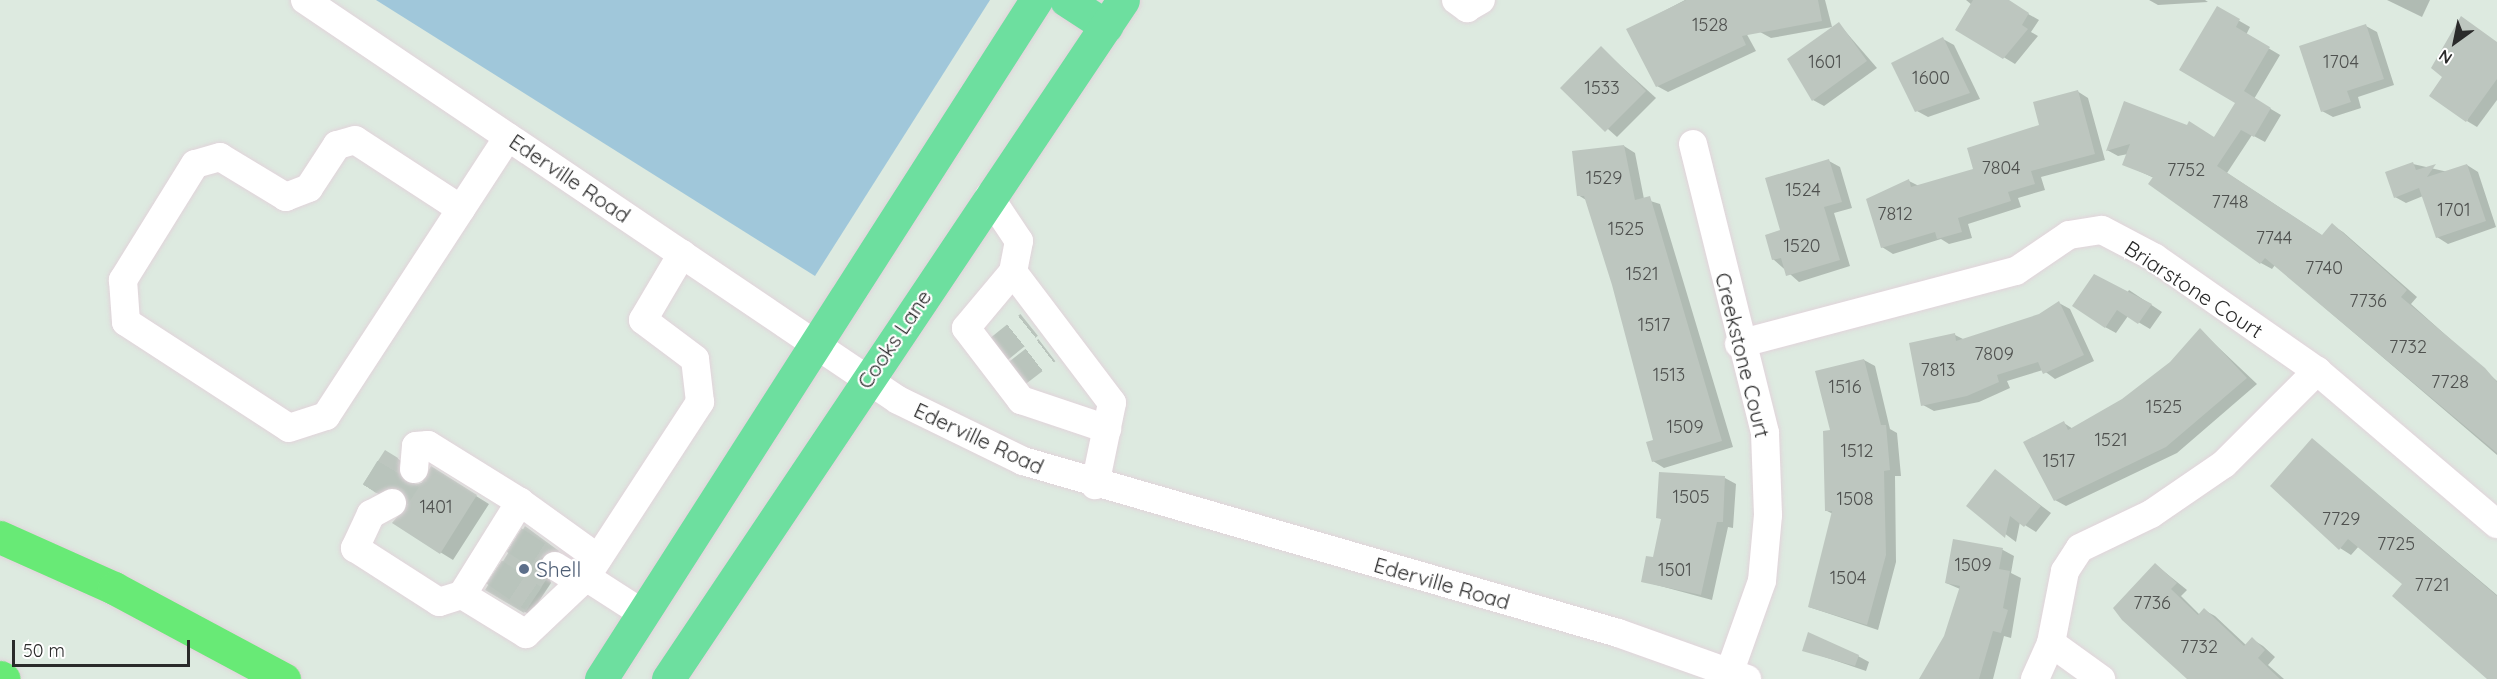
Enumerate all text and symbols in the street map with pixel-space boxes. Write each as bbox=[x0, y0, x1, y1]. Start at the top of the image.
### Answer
north arrow bbox=[2425, 12, 2485, 72]
house number: 1528 bbox=[1692, 14, 1728, 36]
text: N bbox=[2435, 46, 2456, 69]
house number: 1601 bbox=[1808, 51, 1842, 73]
house number: 1704 bbox=[2323, 51, 2359, 73]
house number: 1600 bbox=[1912, 67, 1950, 89]
house number: 1533 bbox=[1584, 77, 1620, 99]
street label: Ederville Road bbox=[505, 128, 635, 228]
house number: 7804 bbox=[1981, 157, 2021, 179]
house number: 7752 bbox=[2167, 159, 2205, 181]
house number: 1529 bbox=[1586, 167, 1622, 189]
house number: 1524 bbox=[1785, 179, 1821, 201]
house number: 7748 bbox=[2212, 191, 2248, 213]
house number: 1701 bbox=[2437, 199, 2471, 221]
house number: 7812 bbox=[1877, 203, 1913, 225]
house number: 1525 bbox=[1608, 218, 1644, 240]
house number: 7744 bbox=[2256, 227, 2292, 249]
house number: 1520 bbox=[1783, 235, 1821, 257]
street label: Briarstone Court bbox=[2120, 235, 2268, 343]
house number: 7740 bbox=[2305, 257, 2343, 279]
house number: 1521 bbox=[1625, 263, 1659, 285]
street label: Creekstone Court bbox=[1710, 270, 1776, 440]
street label: Cooks Lane bbox=[852, 285, 936, 393]
house number: 7736 bbox=[2349, 290, 2387, 312]
house number: 1517 bbox=[1638, 314, 1670, 336]
house number: 7732 bbox=[2389, 336, 2427, 358]
house number: 7809 bbox=[1974, 343, 2014, 365]
house number: 7813 bbox=[1920, 359, 1956, 381]
house number: 1513 bbox=[1653, 364, 1685, 386]
house number: 7728 bbox=[2431, 371, 2469, 393]
house number: 1516 bbox=[1829, 376, 1861, 398]
house number: 1525 bbox=[2146, 396, 2182, 418]
street label: Ederville Road bbox=[910, 397, 1048, 479]
house number: 1509 bbox=[1666, 416, 1704, 438]
house number: 1521 bbox=[2094, 429, 2128, 451]
house number: 1512 bbox=[1840, 440, 1874, 462]
house number: 1517 bbox=[2043, 450, 2075, 472]
house number: 1505 bbox=[1673, 486, 1709, 508]
house number: 1508 bbox=[1837, 488, 1873, 510]
house number: 1401 bbox=[419, 496, 453, 518]
house number: 7729 bbox=[2322, 508, 2360, 530]
house number: 7725 bbox=[2377, 533, 2415, 555]
street label: Ederville Road bbox=[1371, 552, 1513, 614]
house number: 1509 bbox=[1954, 554, 1992, 576]
place label: Shell bbox=[536, 556, 581, 582]
house number: 1501 bbox=[1658, 559, 1692, 581]
marker: Shell bbox=[517, 562, 531, 576]
house number: 1504 bbox=[1830, 567, 1866, 589]
house number: 7721 bbox=[2414, 574, 2450, 596]
house number: 7736 bbox=[2133, 592, 2171, 614]
scale bar bbox=[15, 628, 194, 666]
house number: 7732 bbox=[2180, 636, 2218, 658]
text: 50 m bbox=[23, 639, 65, 662]

